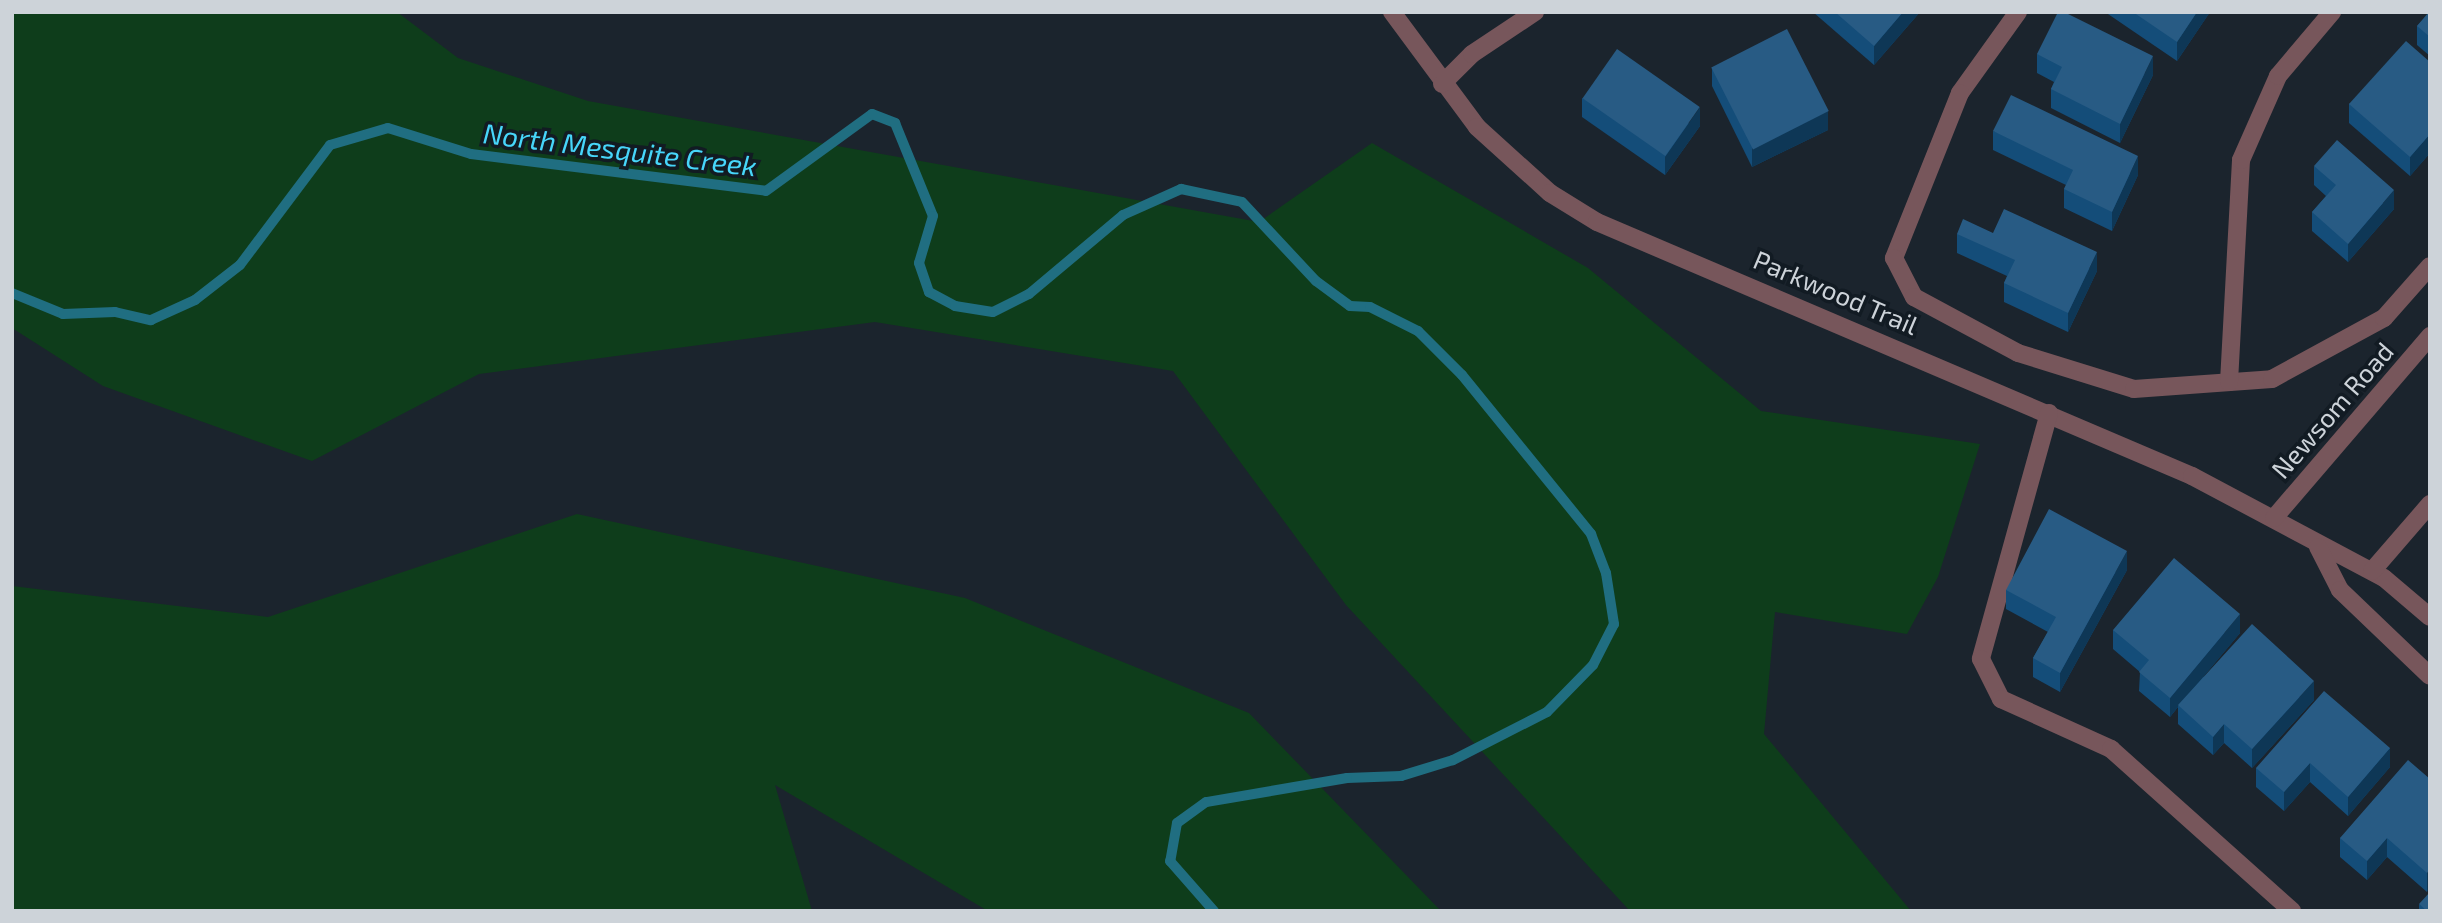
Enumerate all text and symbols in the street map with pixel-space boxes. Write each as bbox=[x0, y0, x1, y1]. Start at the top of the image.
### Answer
water label: North Mesquite Creek bbox=[481, 116, 759, 182]
street label: Parkwood Trail bbox=[1749, 243, 1923, 341]
street label: Newsom Road bbox=[2264, 336, 2400, 484]

